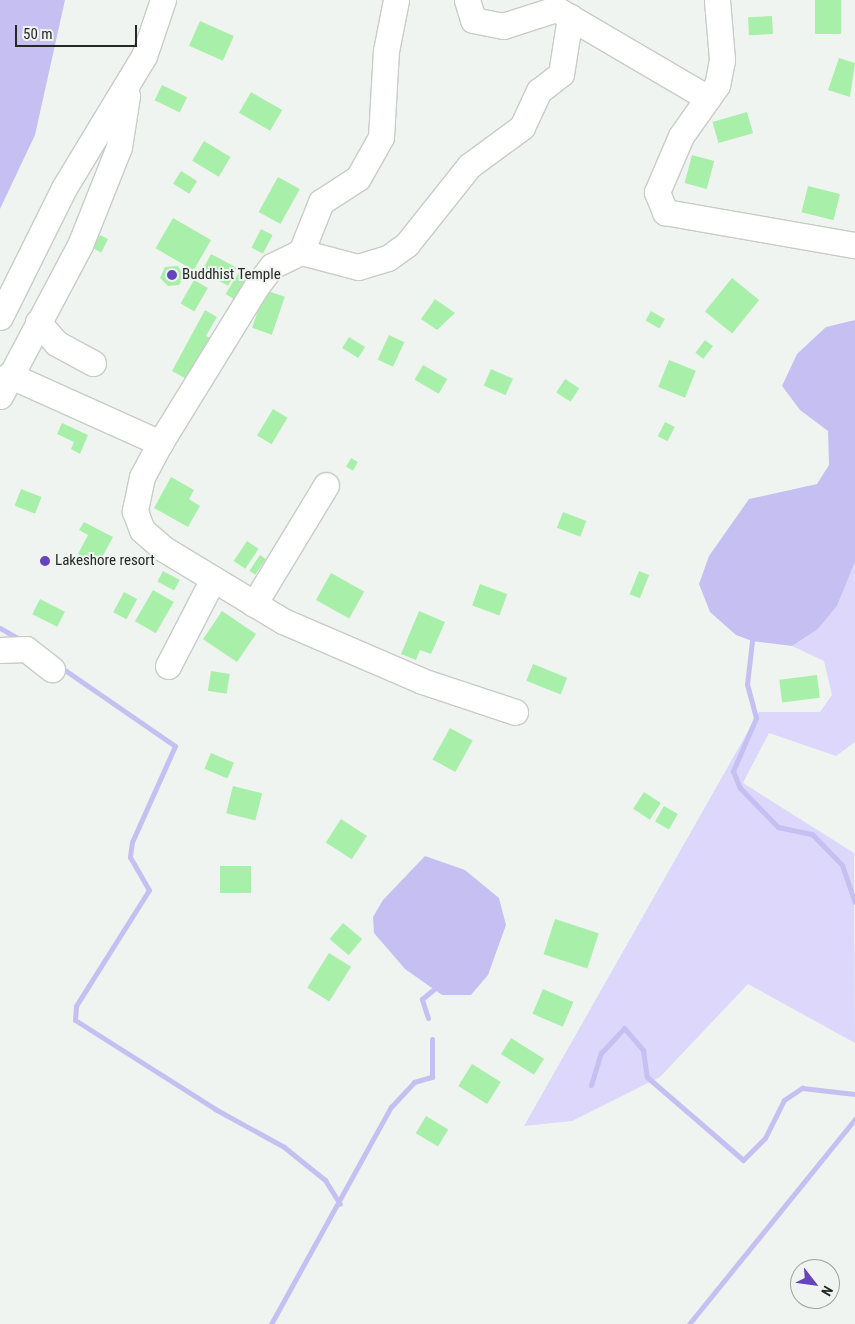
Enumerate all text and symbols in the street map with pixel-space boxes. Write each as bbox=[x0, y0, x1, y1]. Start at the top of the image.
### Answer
scale bar bbox=[18, 15, 140, 47]
text: 50 m bbox=[23, 25, 53, 43]
place label: Buddhist Temple bbox=[182, 266, 281, 284]
marker: Buddhist Temple bbox=[166, 269, 178, 281]
place label: Lakeshore resort bbox=[55, 552, 155, 570]
marker: Lakeshore resort bbox=[39, 555, 51, 567]
north arrow bbox=[790, 1259, 840, 1309]
text: N bbox=[818, 1283, 836, 1299]

